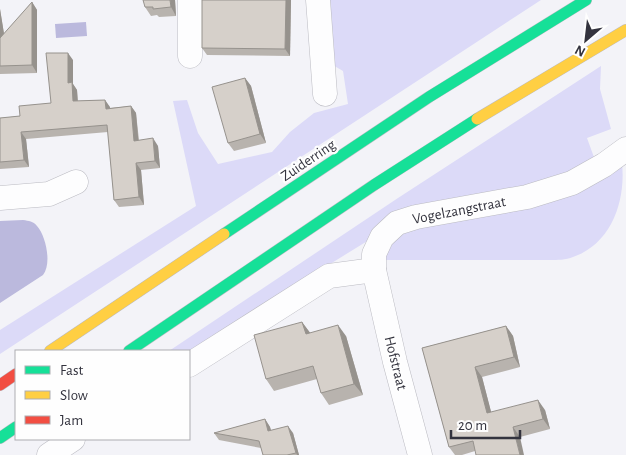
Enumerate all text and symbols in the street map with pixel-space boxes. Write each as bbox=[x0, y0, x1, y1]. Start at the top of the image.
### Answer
north arrow bbox=[561, 15, 611, 65]
text: N bbox=[573, 42, 588, 59]
street label: Zuiderring bbox=[278, 136, 339, 184]
street label: Vogelzangstraat bbox=[411, 194, 507, 227]
street label: Hofstraat bbox=[382, 335, 410, 392]
legend bbox=[15, 350, 190, 440]
text: Fast bbox=[60, 363, 84, 378]
text: Slow bbox=[60, 388, 88, 403]
scale bar bbox=[451, 408, 520, 440]
text: Jam bbox=[60, 413, 83, 428]
text: 20 m bbox=[458, 418, 487, 433]

